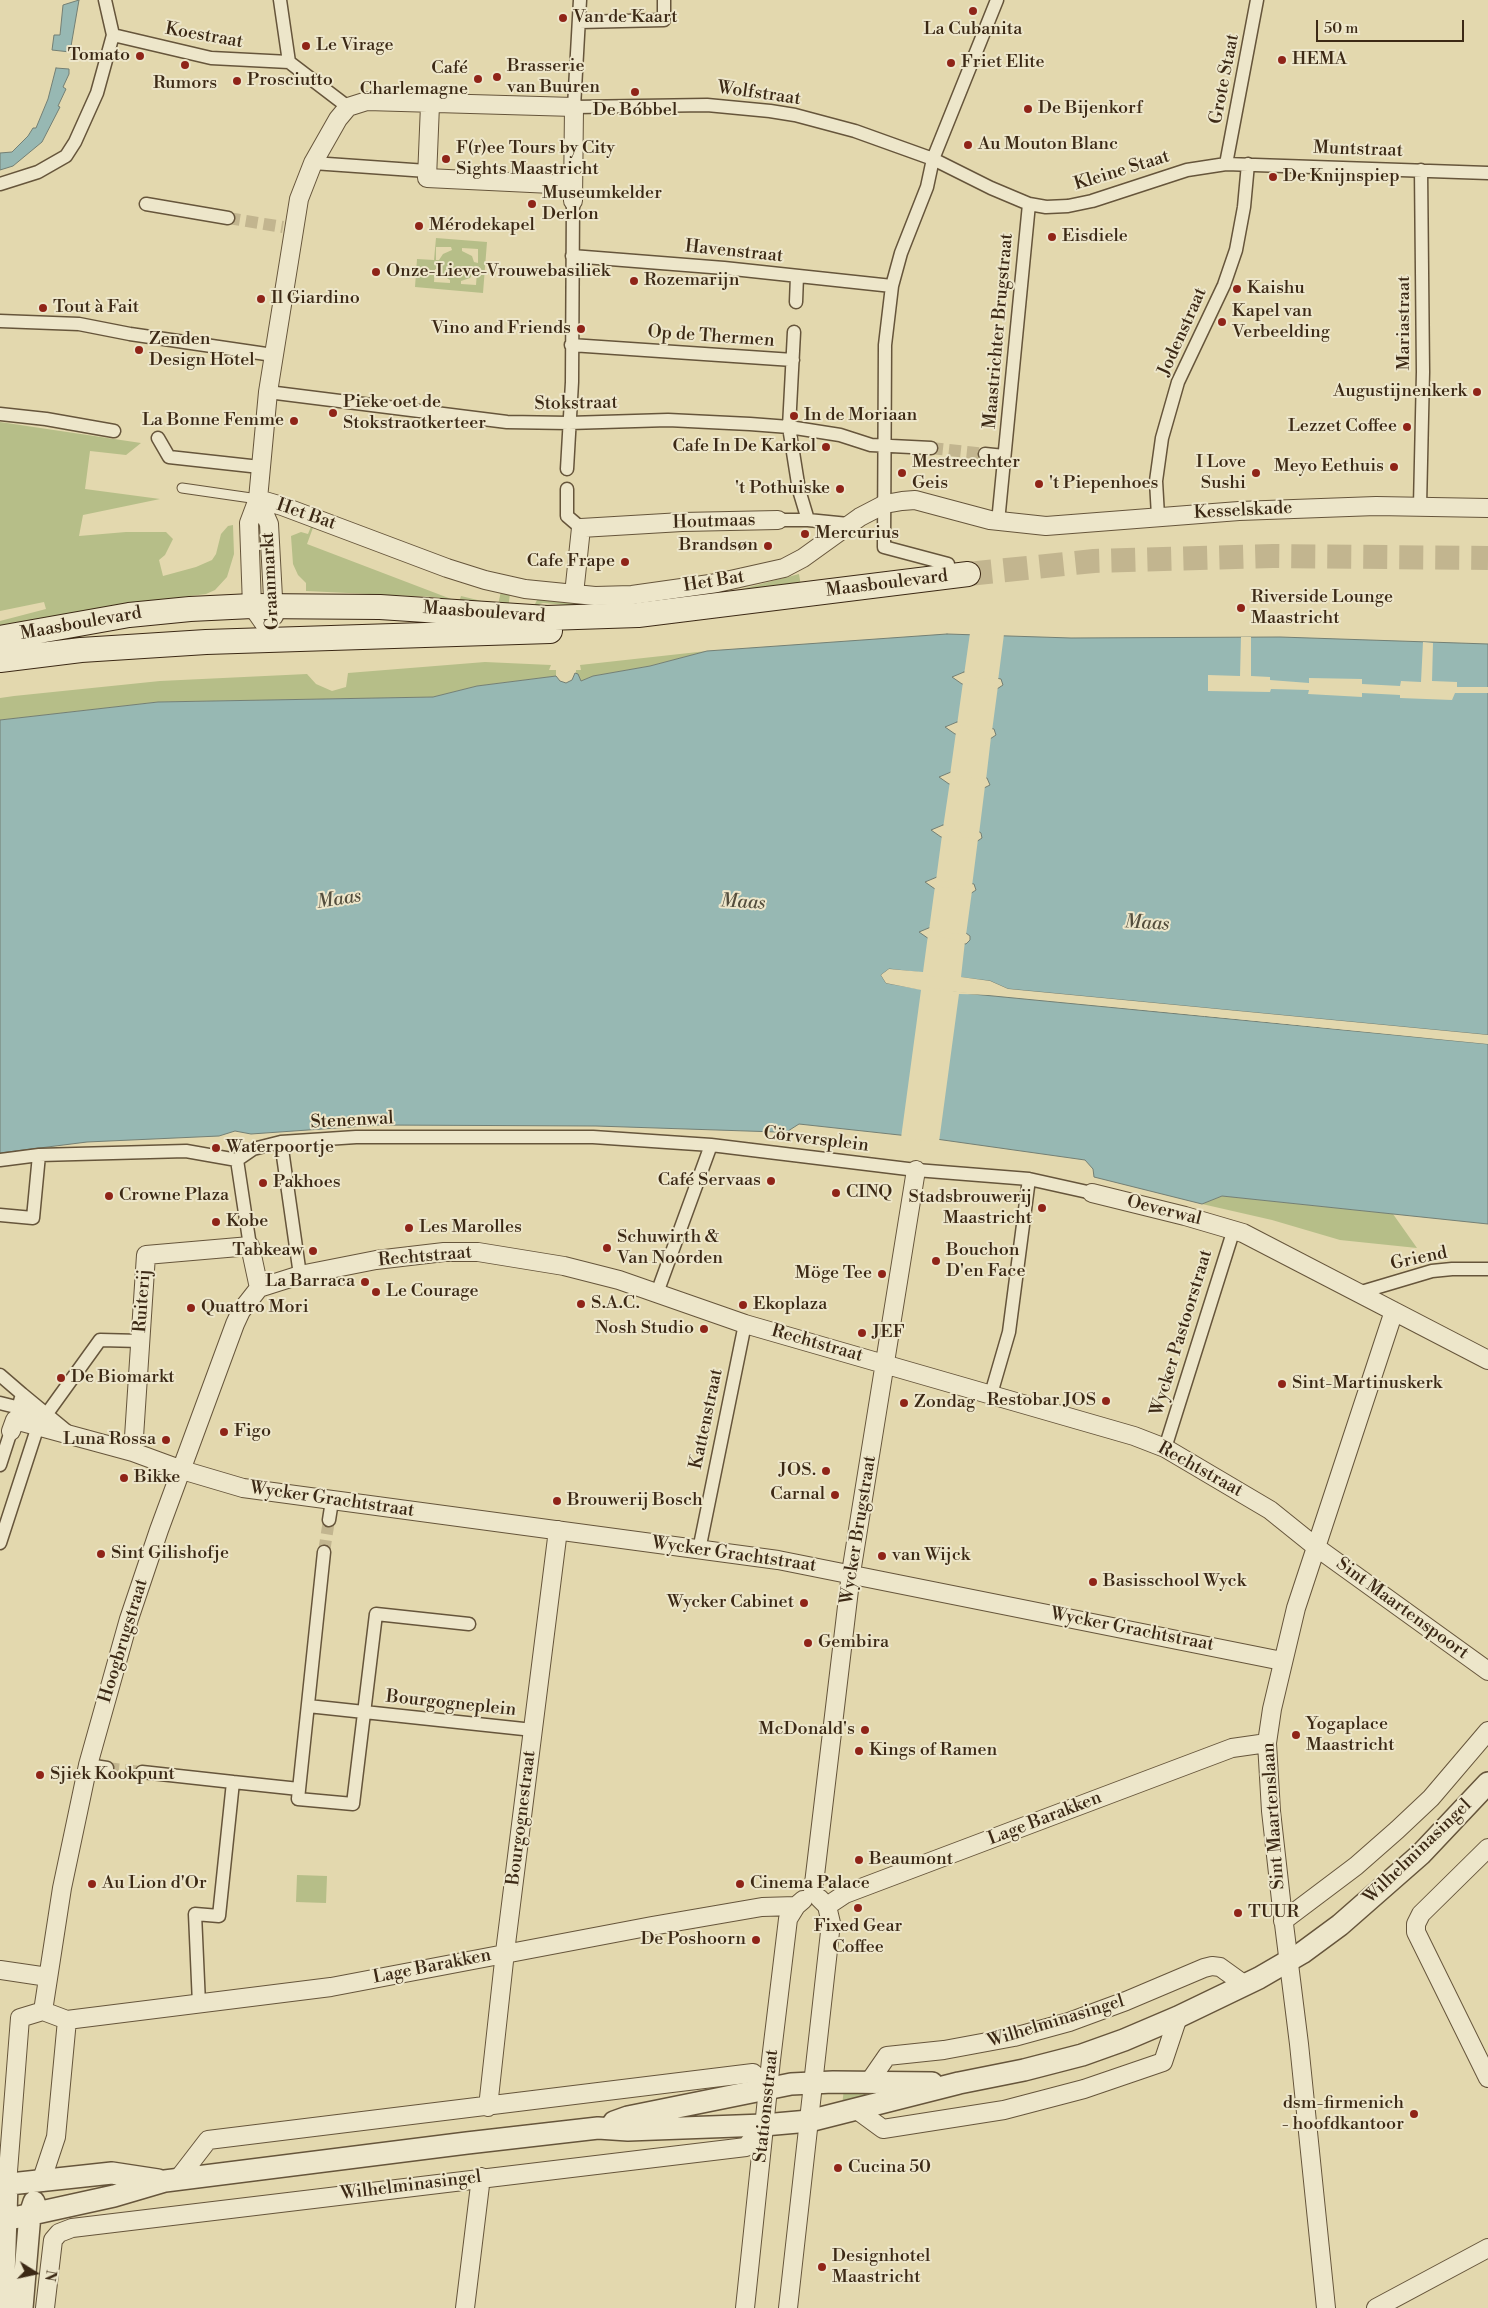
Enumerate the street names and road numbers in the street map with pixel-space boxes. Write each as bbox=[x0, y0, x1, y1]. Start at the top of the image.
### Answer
street label: Koestraat bbox=[163, 19, 245, 53]
street label: Grote Staat bbox=[1206, 32, 1244, 126]
street label: Wolfstraat bbox=[716, 77, 802, 111]
street label: Muntstraat bbox=[1313, 138, 1403, 162]
street label: Kleine Staat bbox=[1072, 146, 1172, 196]
street label: Maastrichter Brugstraat bbox=[980, 232, 1018, 430]
street label: Havenstraat bbox=[684, 236, 784, 268]
street label: Mariastraat bbox=[1394, 276, 1416, 370]
street label: Jodenstraat bbox=[1154, 284, 1212, 380]
street label: Op de Thermen bbox=[647, 322, 775, 352]
street label: Stokstraat bbox=[534, 392, 618, 416]
street label: Het Bat bbox=[273, 495, 339, 535]
street label: Kesselskade bbox=[1193, 498, 1293, 524]
street label: Houtmaas bbox=[672, 510, 756, 534]
street label: Graanmarkt bbox=[258, 531, 284, 631]
street label: Maasboulevard bbox=[825, 566, 949, 602]
street label: Het Bat bbox=[682, 567, 746, 597]
street label: Maasboulevard bbox=[422, 598, 546, 628]
street label: Maasboulevard bbox=[19, 603, 143, 645]
street label: Stenenwal bbox=[310, 1108, 394, 1134]
street label: Cörversplein bbox=[762, 1123, 870, 1157]
street label: Oeverwal bbox=[1124, 1191, 1204, 1231]
street label: Rechtstraat bbox=[377, 1242, 473, 1272]
street label: Griend bbox=[1389, 1242, 1449, 1276]
street label: Wycker Pastoorstraat bbox=[1146, 1247, 1218, 1419]
street label: Ruiterij bbox=[130, 1269, 156, 1333]
street label: Rechtstraat bbox=[769, 1321, 865, 1367]
street label: Kattenstraat bbox=[686, 1367, 728, 1471]
street label: Rechtstraat bbox=[1154, 1438, 1246, 1502]
street label: Wycker Brugstraat bbox=[837, 1454, 881, 1606]
street label: Wycker Grachtstraat bbox=[248, 1478, 416, 1522]
street label: Wycker Grachtstraat bbox=[650, 1533, 818, 1577]
street label: Sint Maartenspoort bbox=[1331, 1554, 1473, 1664]
street label: Hoogbrugstraat bbox=[95, 1576, 153, 1706]
street label: Wycker Grachtstraat bbox=[1048, 1604, 1216, 1656]
street label: Bourgogneplein bbox=[385, 1686, 517, 1722]
street label: Sint Maartenslaan bbox=[1258, 1742, 1290, 1890]
street label: Bourgognestraat bbox=[503, 1749, 541, 1887]
street label: Lage Barakken bbox=[985, 1787, 1105, 1851]
street label: Wilhelminasingel bbox=[1360, 1795, 1476, 1909]
street label: Lage Barakken bbox=[371, 1945, 493, 1989]
street label: Wilhelminasingel bbox=[985, 1991, 1127, 2053]
street label: Stationsstraat bbox=[750, 2048, 784, 2164]
street label: Wilhelminasingel bbox=[339, 2167, 483, 2205]

